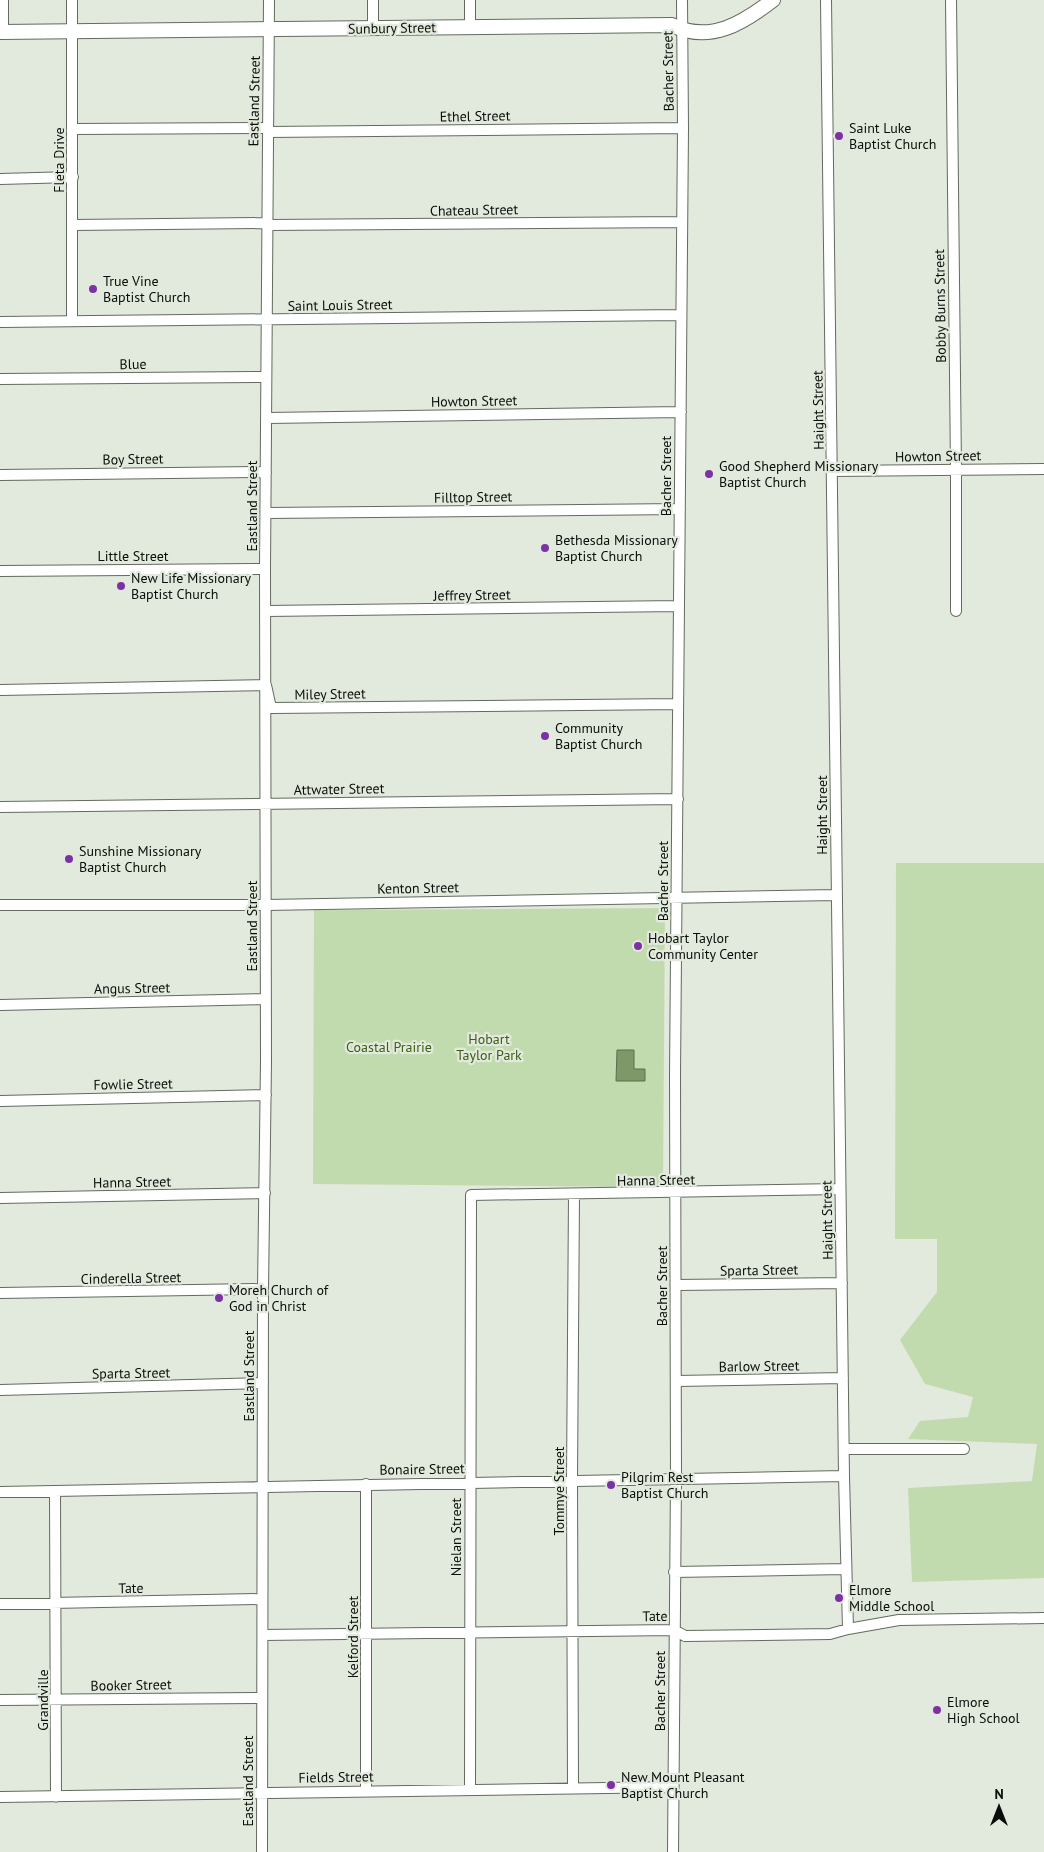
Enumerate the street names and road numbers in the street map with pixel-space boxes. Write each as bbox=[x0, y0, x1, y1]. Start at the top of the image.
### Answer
street label: Sunbury Street bbox=[348, 18, 436, 38]
street label: Bacher Street bbox=[658, 30, 678, 111]
street label: Eastland Street bbox=[244, 55, 264, 147]
street label: Ethel Street bbox=[440, 106, 511, 126]
street label: Fleta Drive bbox=[50, 127, 68, 193]
street label: Chateau Street bbox=[430, 200, 519, 220]
street label: Bobby Burns Street bbox=[930, 249, 950, 363]
street label: Saint Louis Street bbox=[287, 295, 393, 315]
street label: Blue bbox=[119, 355, 147, 373]
street label: Haight Street bbox=[808, 370, 828, 450]
street label: Howton Street bbox=[431, 391, 518, 411]
street label: Bacher Street bbox=[657, 436, 675, 516]
street label: Howton Street bbox=[895, 446, 982, 466]
street label: Boy Street bbox=[102, 449, 164, 469]
street label: Eastland Street bbox=[243, 460, 261, 551]
street label: Filltop Street bbox=[434, 487, 513, 507]
street label: Little Street bbox=[97, 547, 169, 565]
street label: Jeffrey Street bbox=[432, 585, 511, 605]
street label: Miley Street bbox=[294, 684, 366, 704]
street label: Haight Street bbox=[813, 775, 831, 855]
street label: Attwater Street bbox=[294, 779, 385, 799]
street label: Bacher Street bbox=[654, 841, 672, 921]
street label: Kenton Street bbox=[377, 878, 459, 898]
street label: Eastland Street bbox=[243, 880, 261, 971]
street label: Angus Street bbox=[94, 978, 171, 998]
street label: Fowlie Street bbox=[93, 1074, 173, 1094]
street label: Hanna Street bbox=[617, 1170, 695, 1190]
street label: Hanna Street bbox=[93, 1172, 171, 1192]
street label: Haight Street bbox=[817, 1180, 837, 1260]
street label: Bacher Street bbox=[653, 1246, 671, 1326]
street label: Sparta Street bbox=[720, 1260, 799, 1280]
street label: Cinderella Street bbox=[81, 1268, 182, 1288]
street label: Eastland Street bbox=[240, 1330, 258, 1421]
street label: Barlow Street bbox=[718, 1356, 800, 1376]
street label: Sparta Street bbox=[92, 1363, 171, 1383]
street label: Tommye Street bbox=[550, 1446, 568, 1536]
street label: Bonaire Street bbox=[379, 1459, 465, 1479]
street label: Nielan Street bbox=[447, 1498, 465, 1576]
street label: Tate bbox=[118, 1579, 144, 1597]
street label: Kelford Street bbox=[344, 1595, 362, 1678]
street label: Tate bbox=[642, 1607, 668, 1625]
street label: Bacher Street bbox=[651, 1651, 669, 1731]
street label: Grandville bbox=[34, 1669, 52, 1731]
street label: Booker Street bbox=[90, 1675, 172, 1695]
street label: Eastland Street bbox=[239, 1735, 257, 1826]
street label: Fields Street bbox=[298, 1767, 374, 1787]

